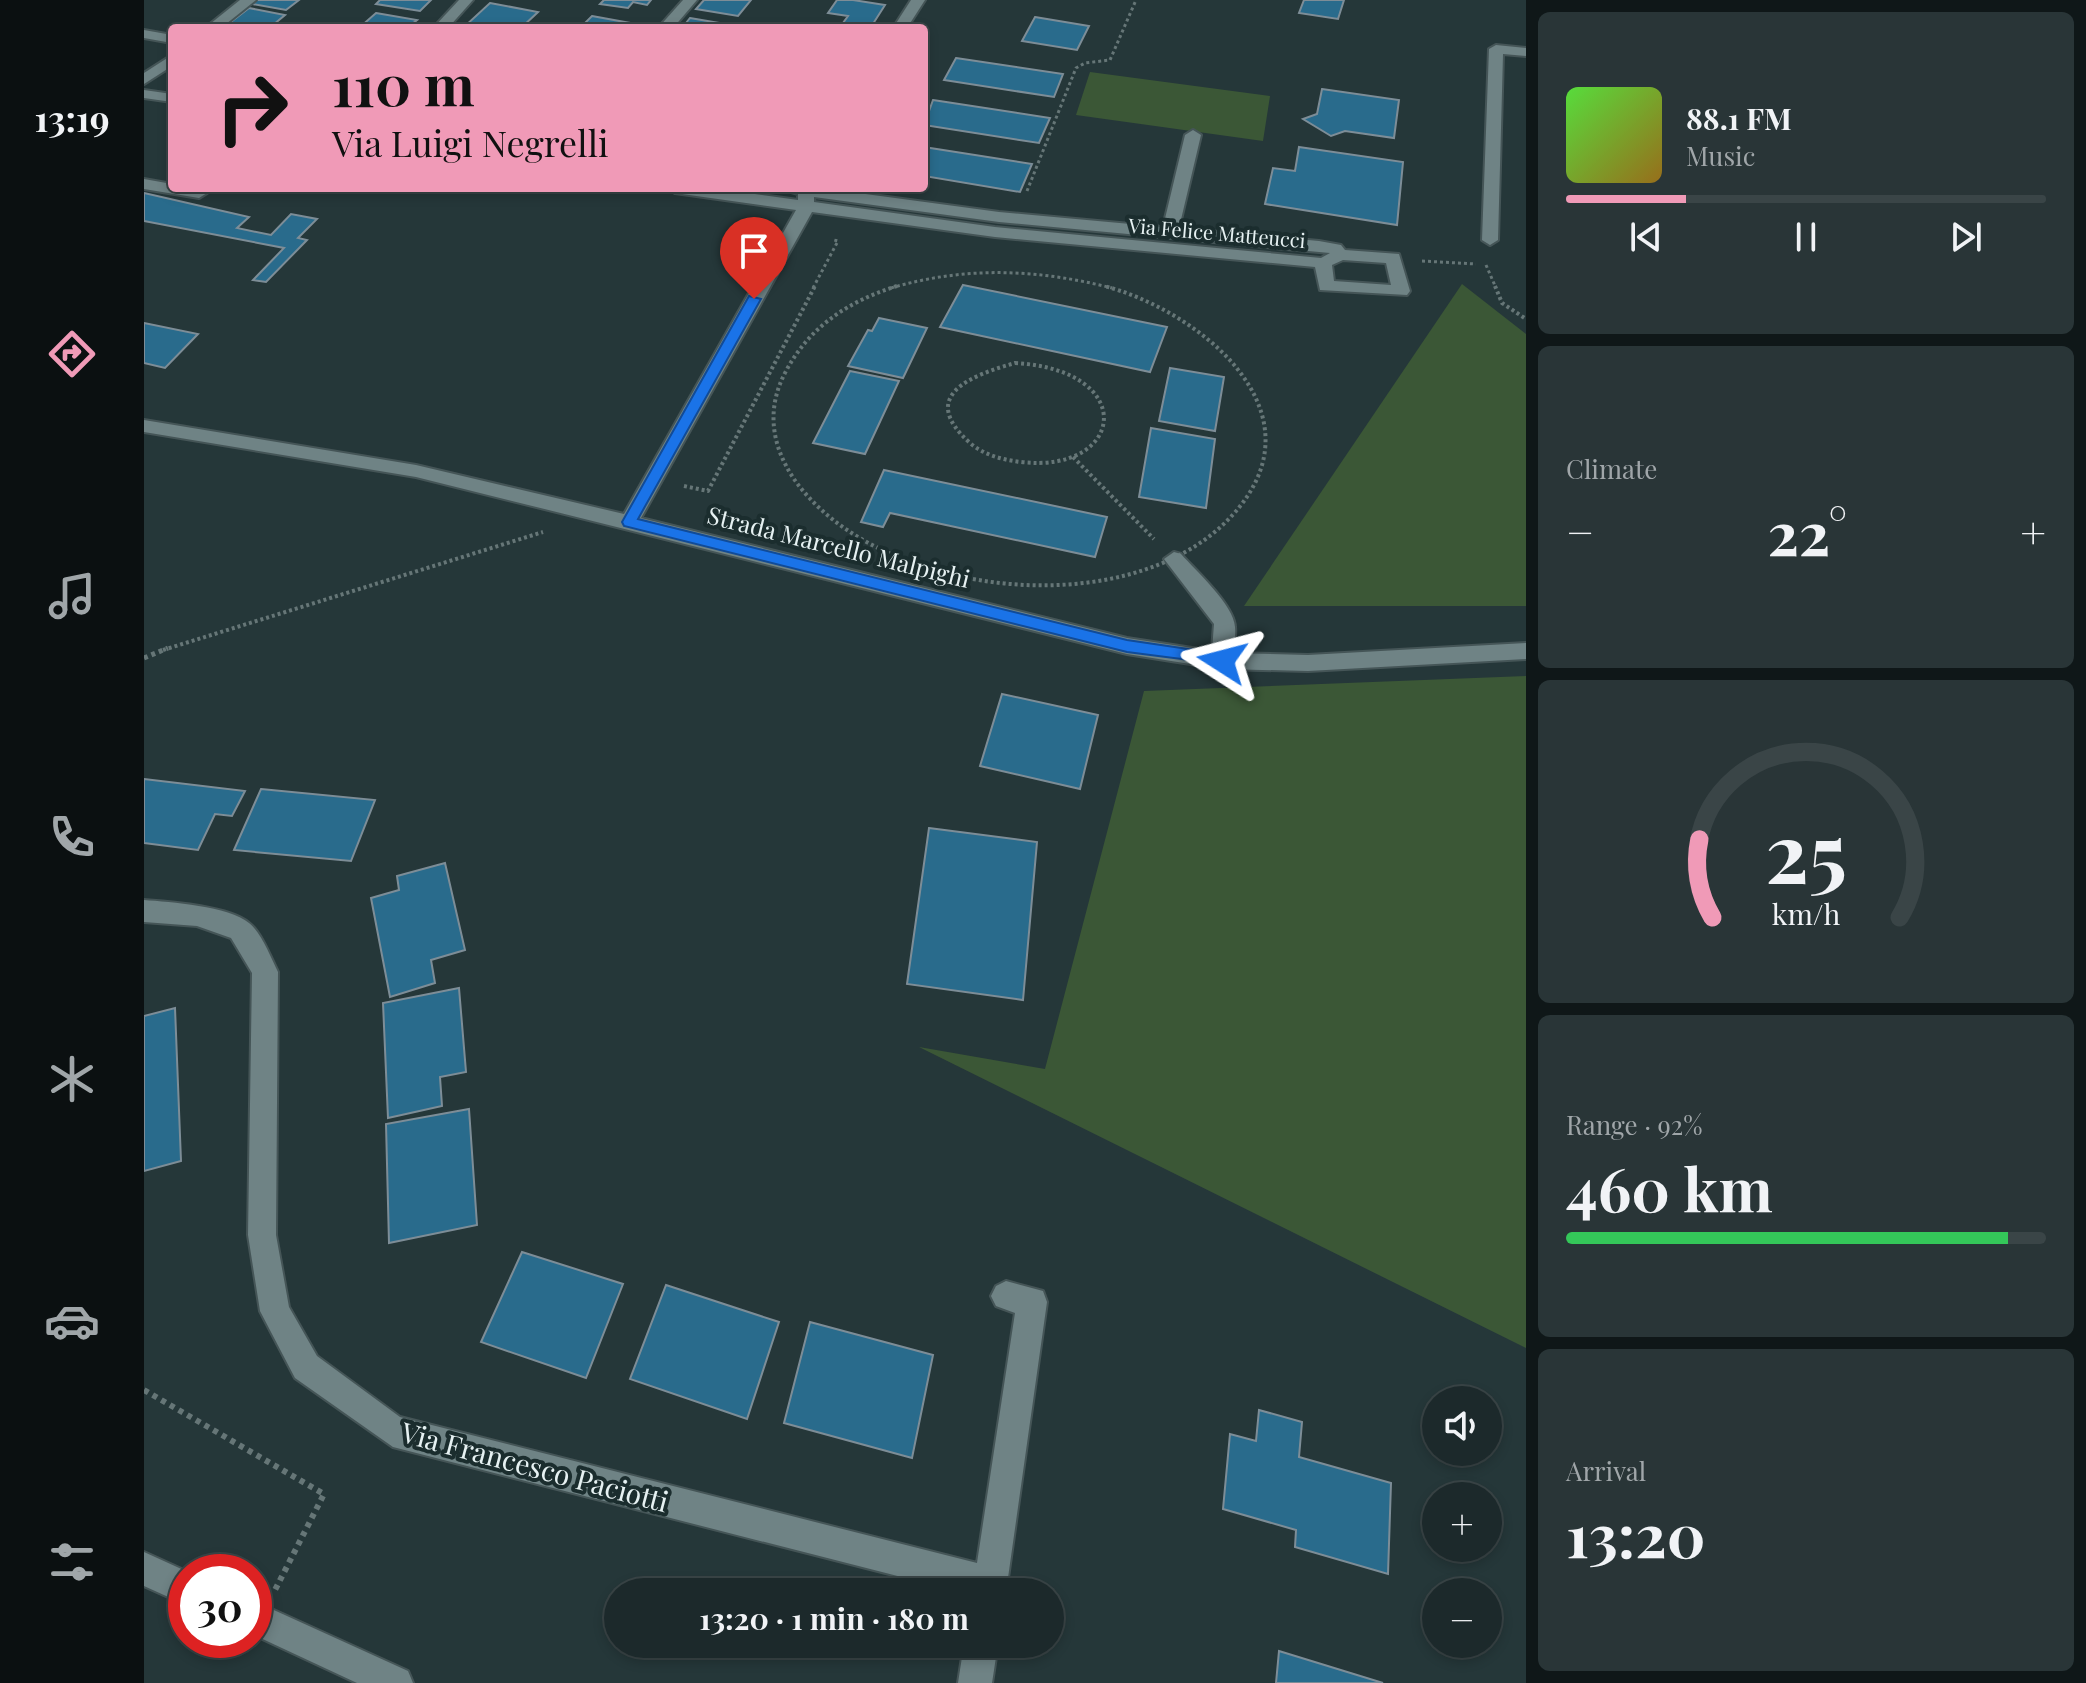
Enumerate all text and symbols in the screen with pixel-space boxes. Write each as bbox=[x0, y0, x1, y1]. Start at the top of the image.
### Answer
text: 110 m bbox=[332, 46, 475, 121]
icon: right bbox=[200, 56, 304, 160]
text: 13:19 bbox=[34, 93, 110, 141]
text: 88.1 FM bbox=[1686, 98, 1792, 138]
text: Via Luigi Negrelli bbox=[332, 118, 608, 166]
text: Music bbox=[1686, 138, 1755, 173]
street label: Via Felice Matteucci bbox=[1126, 211, 1307, 253]
icon: previous bbox=[1624, 215, 1668, 259]
icon: pause bbox=[1784, 215, 1828, 259]
icon: next bbox=[1944, 215, 1988, 259]
pin bbox=[720, 217, 788, 299]
icon: arrive bbox=[732, 229, 776, 273]
icon: directions bbox=[44, 326, 100, 382]
text: Climate bbox=[1566, 451, 1657, 486]
text: 22° bbox=[1767, 491, 1847, 571]
street label: Strada Marcello Malpighi bbox=[704, 498, 974, 594]
text: − bbox=[1566, 501, 1594, 560]
text: + bbox=[2020, 501, 2046, 560]
icon: music bbox=[44, 568, 100, 624]
position arrow bbox=[1180, 619, 1264, 703]
text: 25 bbox=[1765, 793, 1847, 904]
icon: phone bbox=[44, 809, 100, 865]
text: km/h bbox=[1772, 894, 1840, 932]
icon: climate bbox=[44, 1051, 100, 1107]
text: Range · 92% bbox=[1566, 1107, 1702, 1142]
text: 460 km bbox=[1566, 1147, 1773, 1227]
icon: car bbox=[44, 1293, 100, 1349]
map controls bbox=[1422, 1386, 1502, 1658]
button: sound bbox=[1422, 1386, 1502, 1466]
street label: Via Francesco Paciotti bbox=[396, 1412, 673, 1519]
text: Arrival bbox=[1566, 1453, 1646, 1488]
button: + bbox=[1422, 1482, 1502, 1562]
text: 13:20 bbox=[1566, 1493, 1705, 1573]
icon: filters bbox=[44, 1534, 100, 1590]
speed limit sign: 30 bbox=[168, 1554, 272, 1658]
button: − bbox=[1422, 1578, 1502, 1658]
text: 13:20 · 1 min · 180 m bbox=[699, 1598, 969, 1638]

